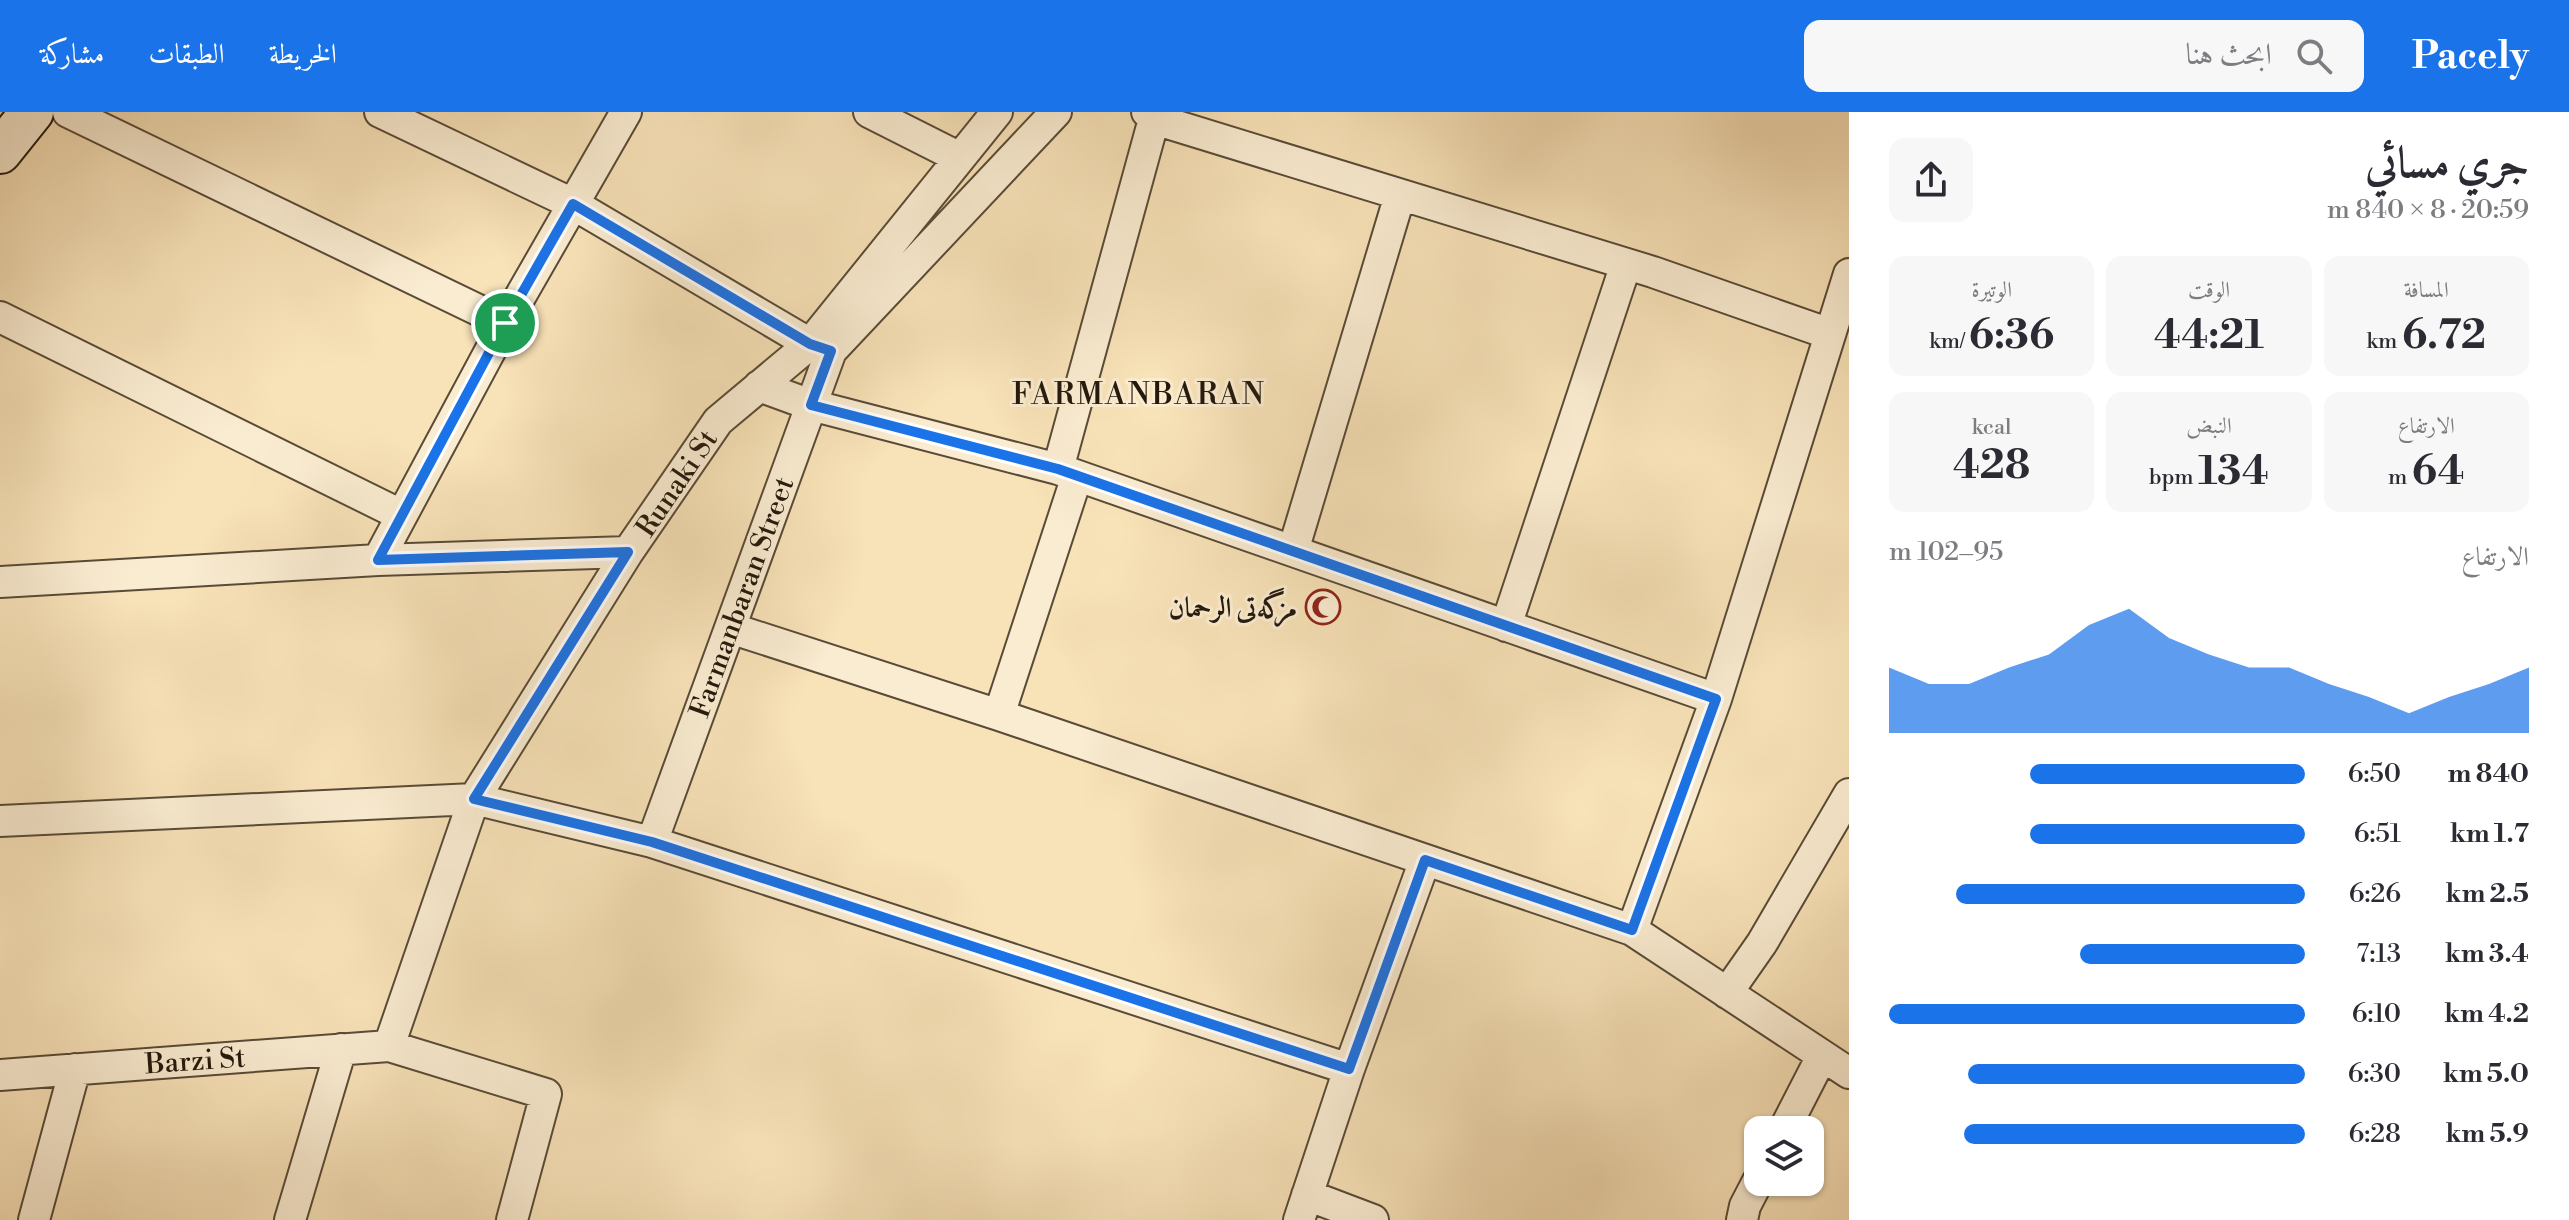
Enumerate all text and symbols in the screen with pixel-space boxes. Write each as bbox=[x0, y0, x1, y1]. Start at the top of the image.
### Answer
search box bbox=[1804, 20, 2364, 92]
text: Pacely bbox=[2412, 33, 2529, 80]
icon: search bbox=[2292, 34, 2336, 78]
text: ابحث هنا bbox=[2186, 36, 2272, 74]
text: مشاركة bbox=[40, 37, 104, 72]
text: الطبقات bbox=[148, 37, 225, 72]
text: الخريطة bbox=[269, 37, 337, 72]
text: جري مسائي bbox=[2365, 136, 2529, 191]
button: share bbox=[1889, 138, 1973, 222]
text: 20:59 · 8 × 840 m bbox=[2327, 194, 2529, 226]
text: الوتيرة bbox=[1971, 277, 2012, 304]
text: الوقت bbox=[2188, 277, 2230, 304]
text: المسافة bbox=[2404, 277, 2449, 304]
pin bbox=[471, 289, 539, 357]
icon: arrive bbox=[483, 301, 527, 345]
text: 6:36 bbox=[1969, 311, 2054, 361]
text: 44:21 bbox=[2154, 311, 2264, 361]
text: 6.72 bbox=[2402, 311, 2486, 361]
text: /km bbox=[1929, 328, 1969, 355]
text: km bbox=[2367, 328, 2402, 355]
district label: FARMANBARAN bbox=[1012, 376, 1266, 414]
text: النبض bbox=[2186, 413, 2232, 440]
text: الارتفاع bbox=[2398, 413, 2455, 440]
text: kcal bbox=[1972, 414, 2012, 441]
street label: Runaki St bbox=[629, 424, 726, 544]
text: 428 bbox=[1953, 441, 2030, 491]
text: 134 bbox=[2198, 447, 2269, 497]
text: 64 bbox=[2412, 447, 2465, 497]
text: bpm bbox=[2149, 464, 2198, 491]
text: m bbox=[2388, 464, 2412, 491]
street label: Farmanbaran Street bbox=[683, 472, 802, 723]
text: 95–102 m bbox=[1889, 536, 2003, 568]
text: الارتفاع bbox=[2462, 541, 2529, 573]
place label: مزگەتی الرحمان bbox=[1169, 587, 1297, 628]
mosque icon: مزگەتی الرحمان bbox=[1304, 588, 1342, 626]
text: 6:50 bbox=[2348, 758, 2401, 790]
text: 840 m bbox=[2448, 758, 2529, 790]
text: 6:51 bbox=[2354, 818, 2401, 850]
text: 1.7 km bbox=[2450, 818, 2529, 850]
text: 6:26 bbox=[2349, 878, 2401, 910]
text: 2.5 km bbox=[2446, 878, 2529, 910]
text: 7:13 bbox=[2356, 938, 2401, 970]
text: 3.4 km bbox=[2445, 938, 2529, 970]
text: 6:10 bbox=[2352, 998, 2401, 1030]
text: 4.2 km bbox=[2444, 998, 2529, 1030]
street label: Barzi St bbox=[143, 1041, 246, 1083]
text: 6:30 bbox=[2348, 1058, 2401, 1090]
text: 5.0 km bbox=[2443, 1058, 2529, 1090]
map controls bbox=[1744, 1116, 1824, 1196]
button: layers bbox=[1744, 1116, 1824, 1196]
text: 6:28 bbox=[2349, 1118, 2401, 1150]
text: 5.9 km bbox=[2445, 1118, 2529, 1150]

